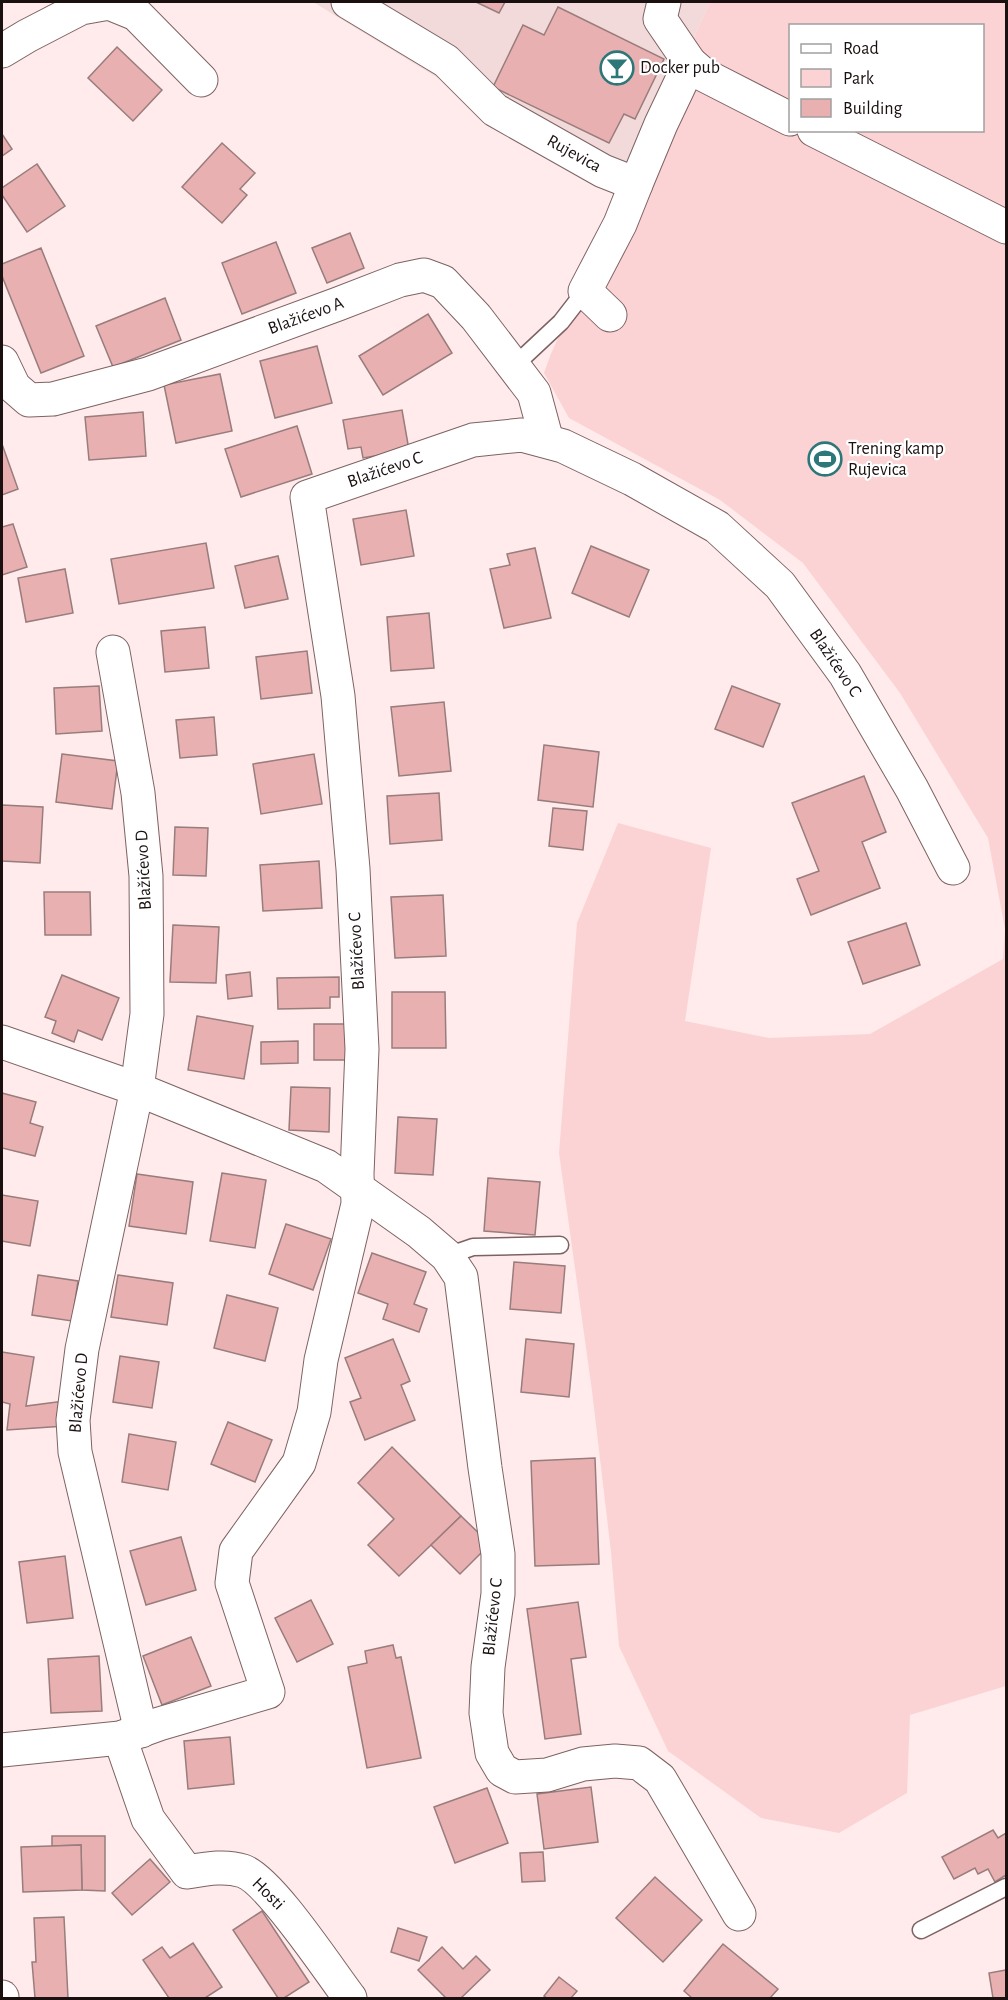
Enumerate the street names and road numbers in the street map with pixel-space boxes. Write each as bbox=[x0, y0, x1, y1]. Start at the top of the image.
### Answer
street label: Rujevica bbox=[544, 132, 604, 176]
street label: Blažićevo A bbox=[266, 294, 347, 338]
street label: Blažićevo C bbox=[345, 449, 425, 491]
street label: Blažićevo C bbox=[806, 626, 864, 700]
street label: Blažićevo D bbox=[133, 829, 155, 911]
street label: Blažićevo C bbox=[346, 912, 368, 990]
street label: Blažićevo D bbox=[67, 1352, 91, 1434]
street label: Blažićevo C bbox=[480, 1577, 506, 1657]
street label: Hosti bbox=[248, 1874, 288, 1914]

